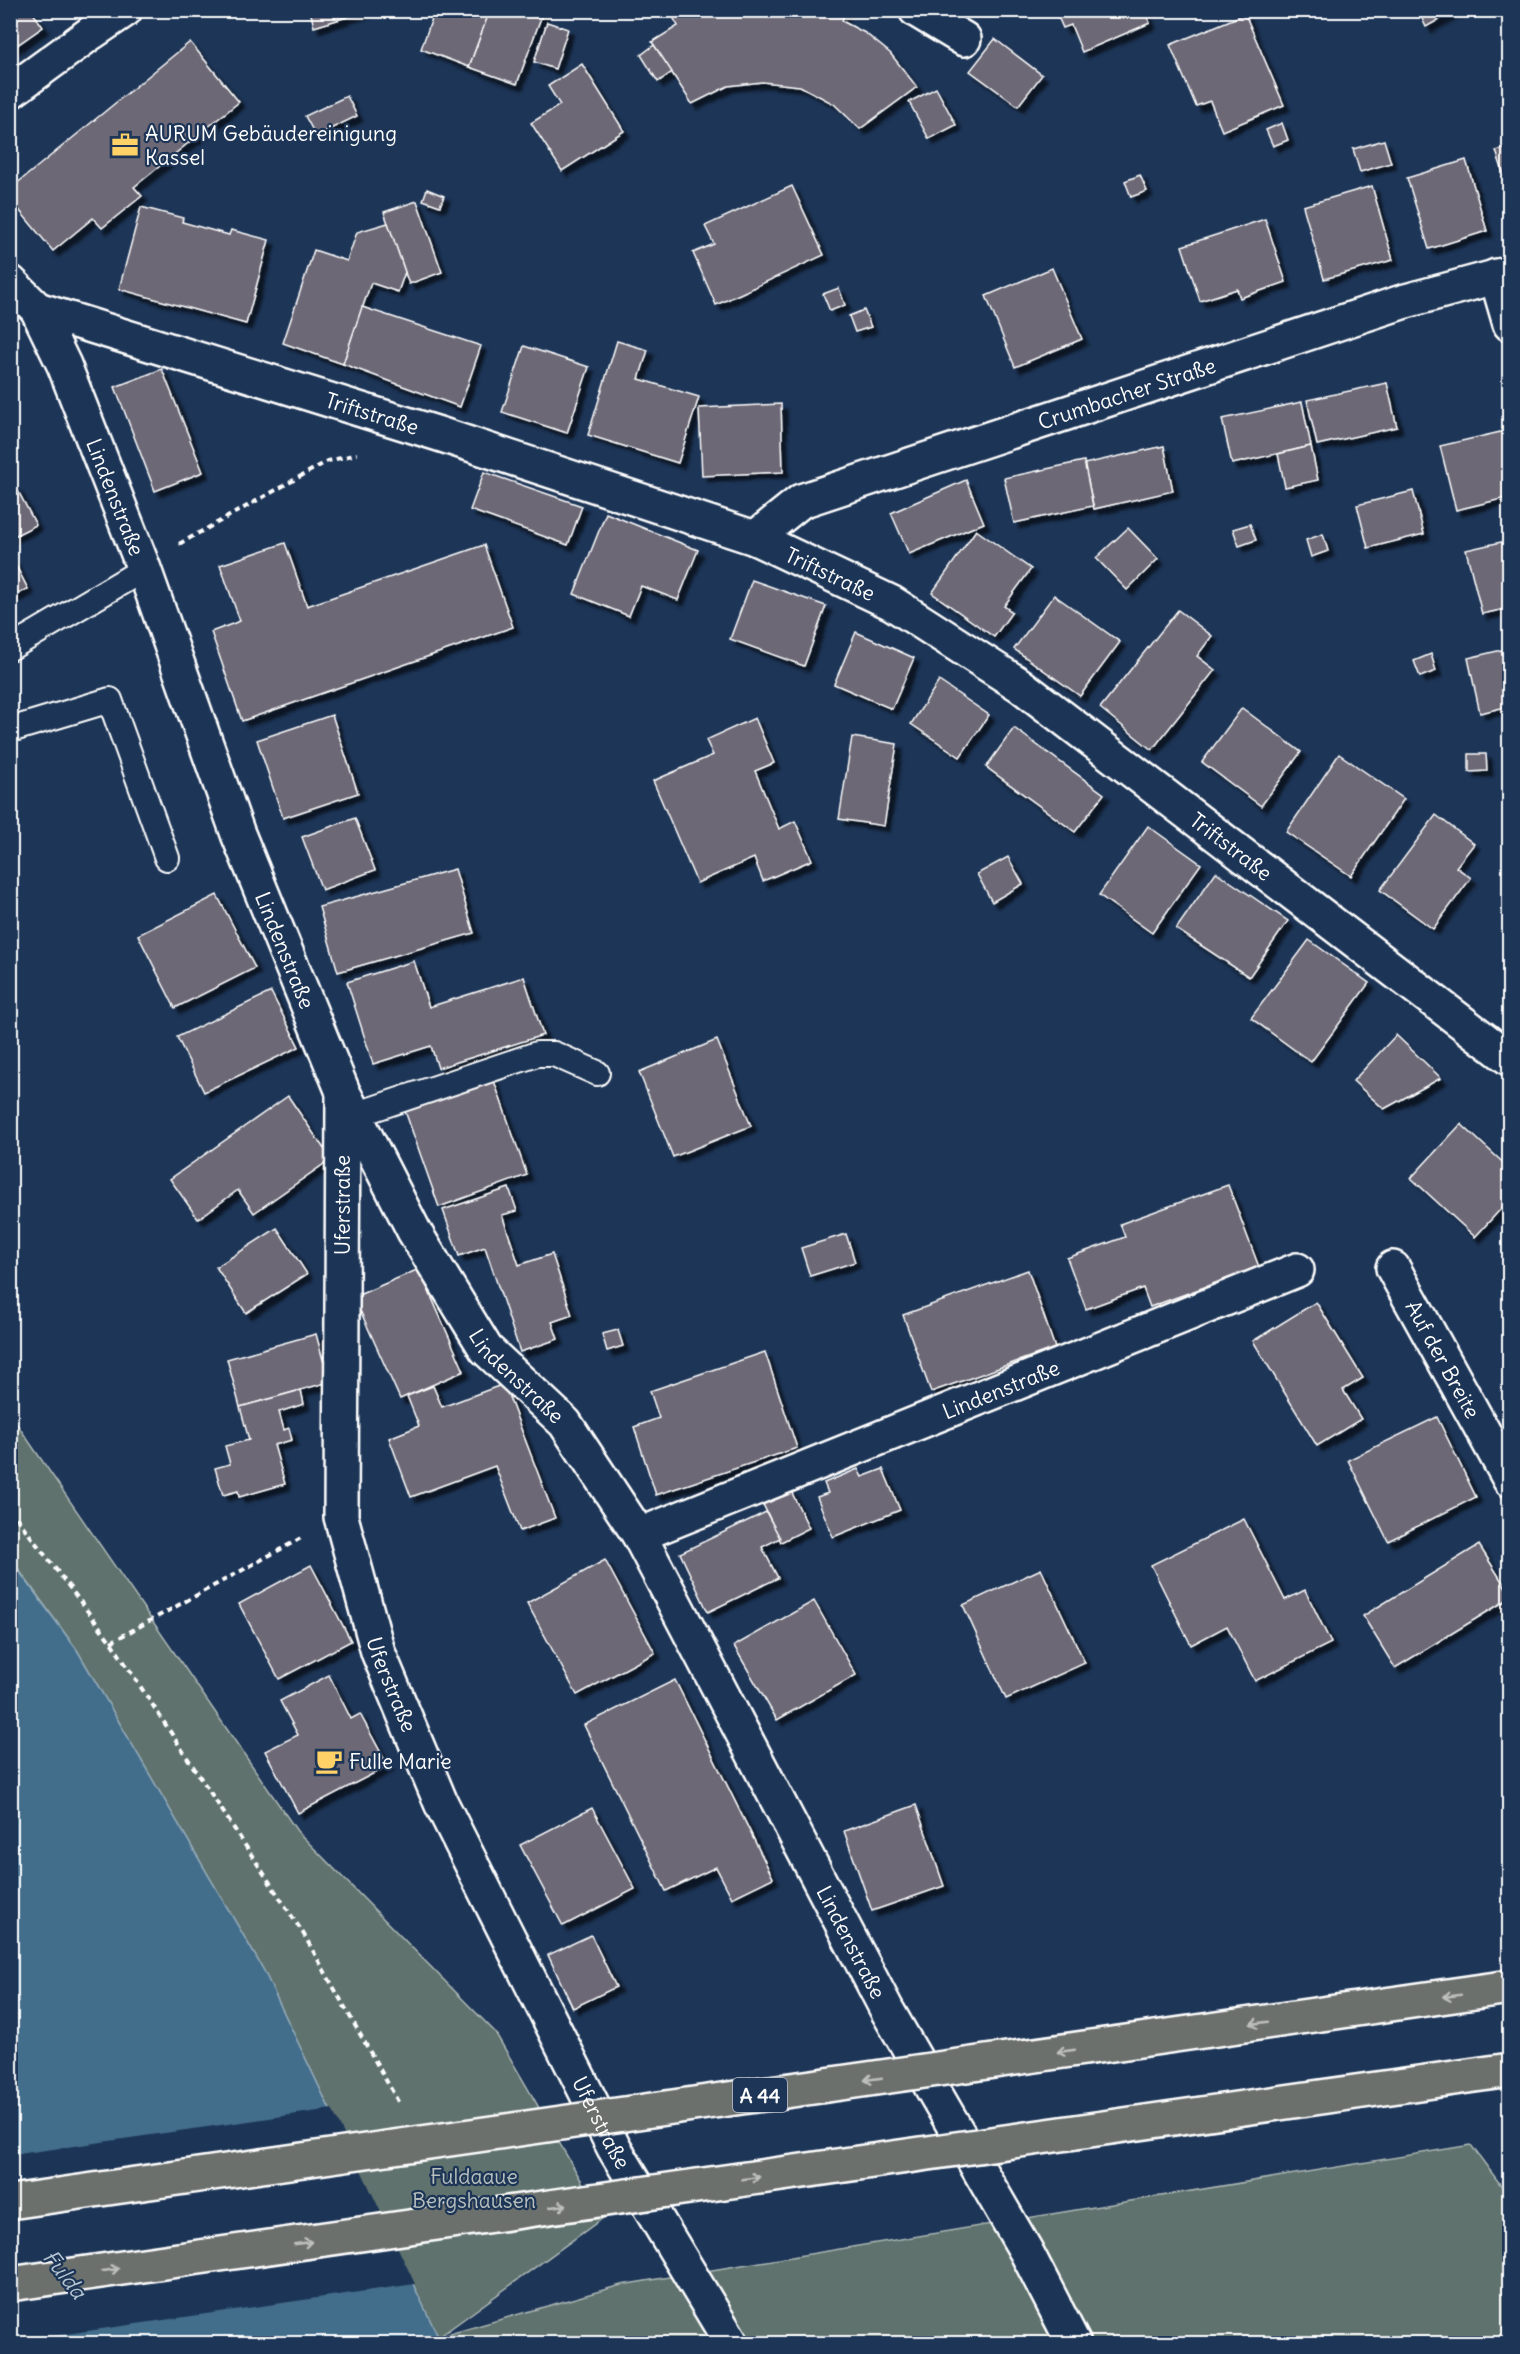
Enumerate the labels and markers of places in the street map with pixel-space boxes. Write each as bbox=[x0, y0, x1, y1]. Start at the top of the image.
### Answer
place label: AURUM Gebäudereinigung Kassel bbox=[145, 120, 397, 171]
office icon: AURUM Gebäudereinigung Kassel bbox=[110, 130, 140, 160]
cafe icon: Fulle Marie bbox=[314, 1746, 344, 1776]
place label: Fulle Marie bbox=[349, 1748, 452, 1775]

